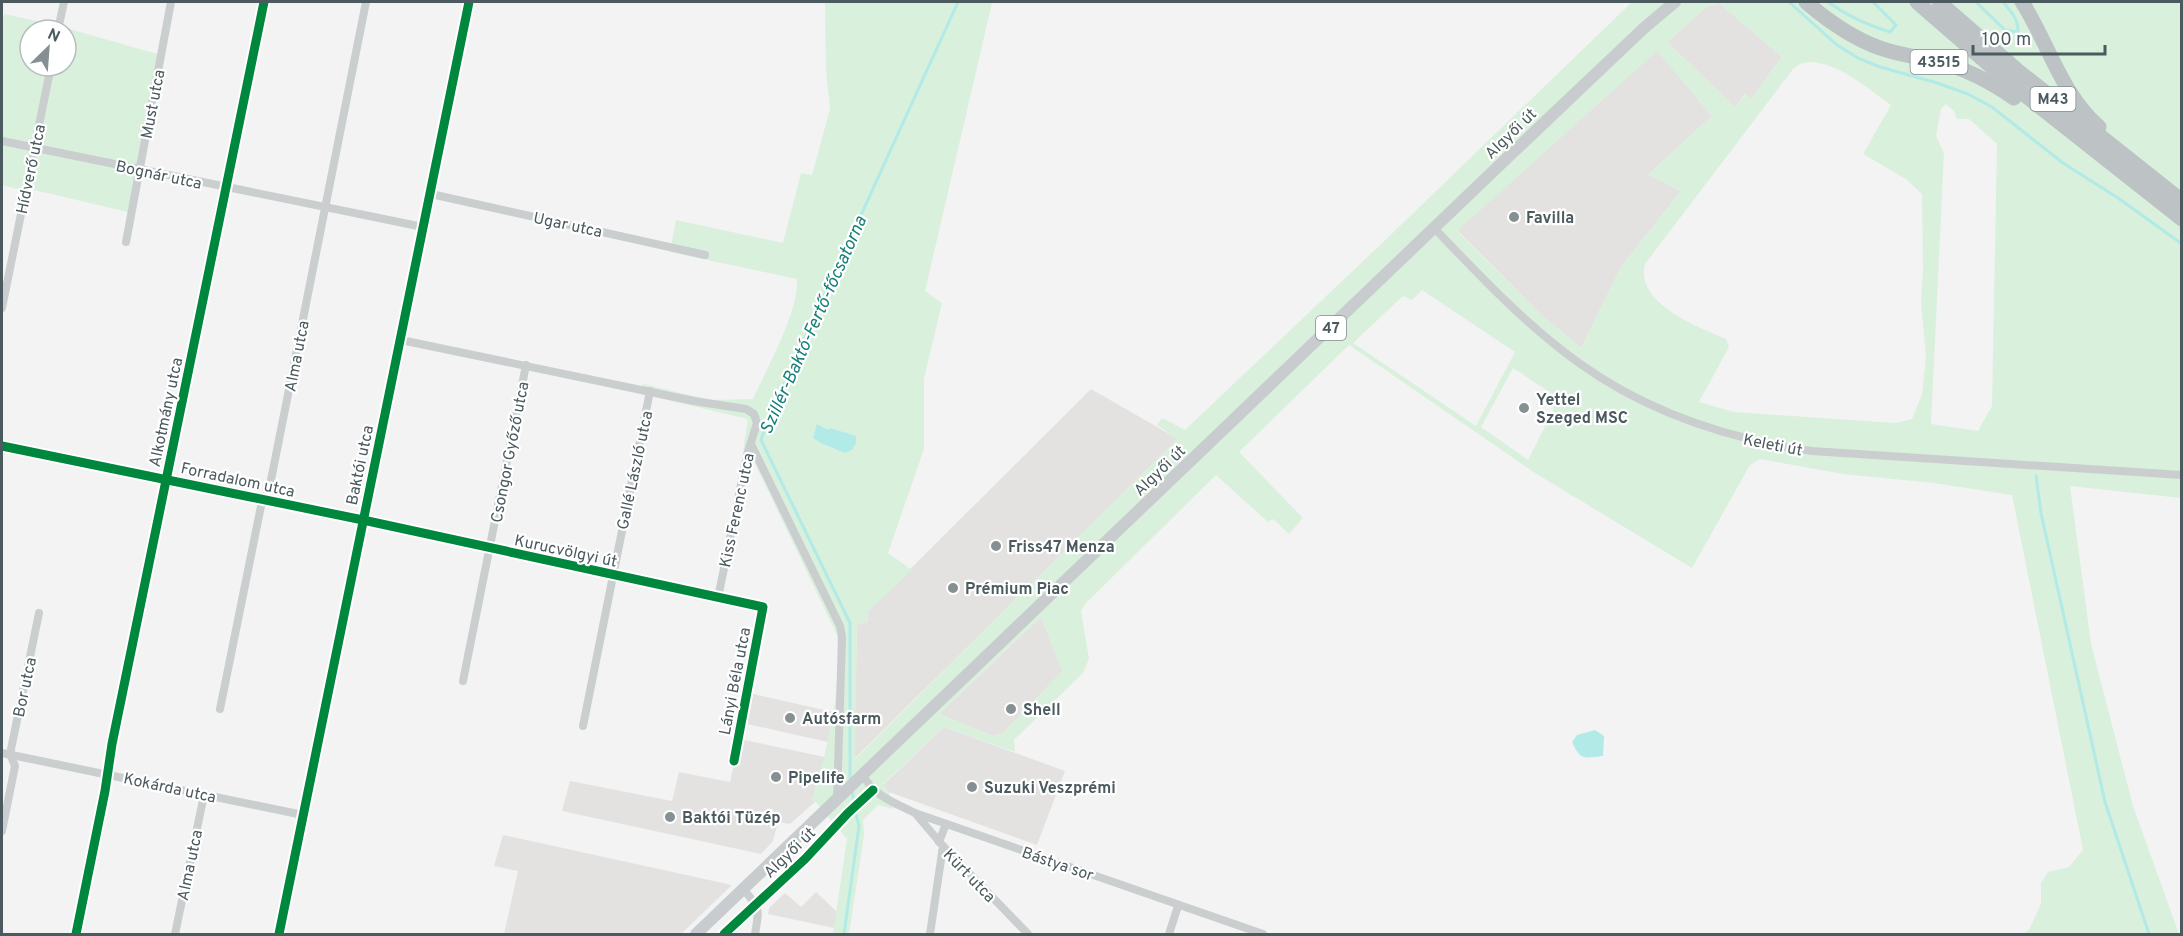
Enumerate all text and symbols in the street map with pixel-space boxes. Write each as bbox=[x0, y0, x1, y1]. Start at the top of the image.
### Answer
north arrow bbox=[18, 18, 78, 78]
scale bar bbox=[1973, 18, 2105, 56]
text: N bbox=[44, 25, 63, 48]
text: 100 m bbox=[1982, 29, 2031, 52]
road number: 43515 bbox=[1910, 50, 1968, 74]
street label: Must utca bbox=[137, 68, 170, 141]
road number: M43 bbox=[2030, 87, 2076, 111]
street label: Algyői út bbox=[1481, 105, 1542, 164]
street label: Hídverő utca bbox=[13, 123, 51, 216]
street label: Bognár utca bbox=[114, 157, 203, 195]
street label: Ugar utca bbox=[531, 209, 604, 243]
place label: Favilla bbox=[1526, 209, 1574, 229]
marker: Favilla bbox=[1507, 210, 1521, 224]
water label: Szillér-Baktó-Fertő-főcsatorna bbox=[756, 212, 873, 438]
road number: 47 bbox=[1316, 316, 1346, 340]
street label: Alma utca bbox=[281, 319, 315, 394]
street label: Alkotmány utca bbox=[146, 356, 188, 469]
street label: Csongor Győző utca bbox=[487, 380, 534, 525]
place label: Yettel Szeged MSC bbox=[1536, 391, 1628, 429]
marker: Yettel Szeged MSC bbox=[1517, 401, 1531, 415]
street label: Gallé László utca bbox=[614, 409, 658, 532]
street label: Baktói utca bbox=[343, 424, 379, 507]
street label: Keleti út bbox=[1741, 430, 1804, 462]
street label: Algyői út bbox=[1130, 442, 1191, 501]
street label: Kiss Ferenc utca bbox=[716, 451, 760, 570]
street label: Forradalom utca bbox=[179, 459, 296, 503]
street label: Kurucvölgyi út bbox=[512, 531, 619, 573]
place label: Friss47 Menza bbox=[1008, 538, 1115, 558]
marker: Friss47 Menza bbox=[989, 539, 1003, 553]
place label: Prémium Piac bbox=[965, 580, 1069, 600]
marker: Prémium Piac bbox=[946, 581, 960, 595]
street label: Lányi Béla utca bbox=[716, 626, 756, 737]
street label: Bor utca bbox=[10, 656, 42, 719]
place label: Shell bbox=[1023, 701, 1061, 721]
marker: Shell bbox=[1004, 702, 1018, 716]
place label: Autósfarm bbox=[802, 710, 881, 730]
marker: Autósfarm bbox=[783, 711, 797, 725]
street label: Kokárda utca bbox=[121, 769, 218, 809]
place label: Pipelife bbox=[788, 769, 845, 789]
marker: Pipelife bbox=[769, 770, 783, 784]
place label: Suzuki Veszprémi bbox=[984, 779, 1116, 799]
marker: Suzuki Veszprémi bbox=[965, 780, 979, 794]
place label: Baktói Tüzép bbox=[682, 809, 781, 829]
marker: Baktói Tüzép bbox=[663, 810, 677, 824]
street label: Algyői út bbox=[760, 824, 821, 883]
street label: Alma utca bbox=[174, 828, 208, 903]
street label: Bástya sor bbox=[1019, 843, 1096, 887]
street label: Kürt utca bbox=[938, 845, 999, 907]

